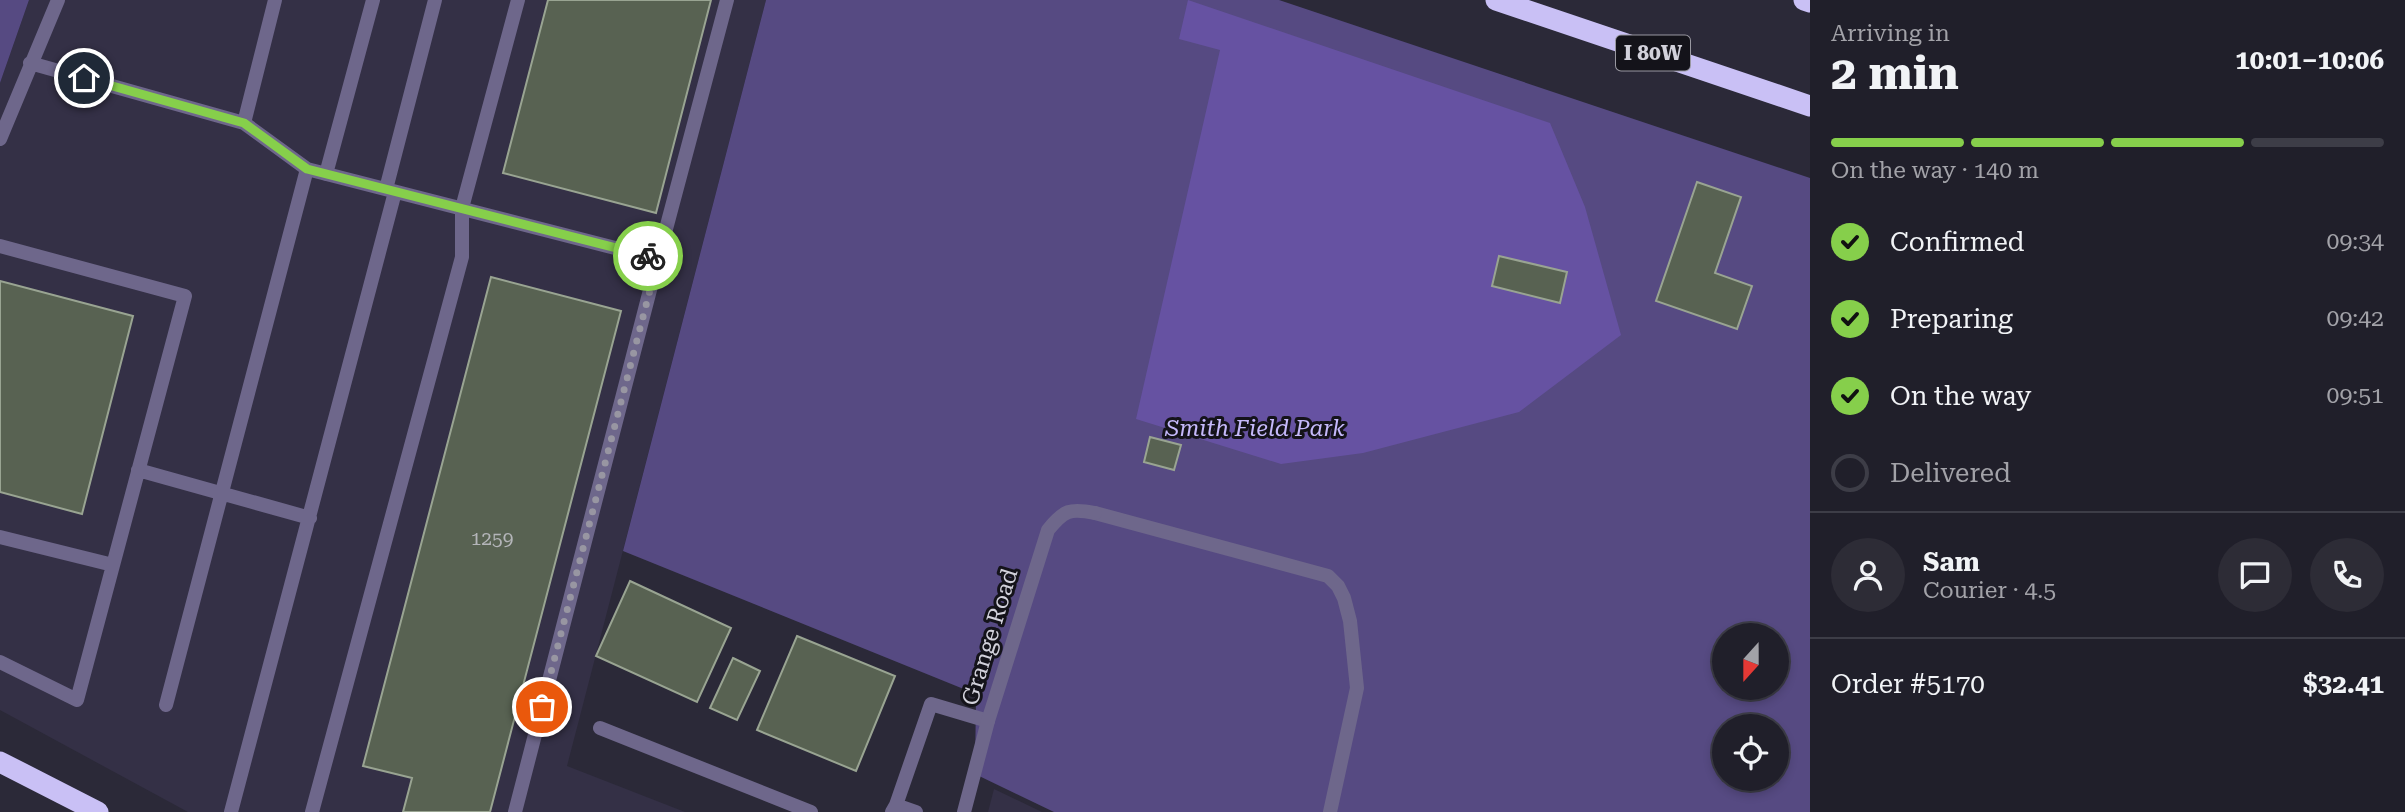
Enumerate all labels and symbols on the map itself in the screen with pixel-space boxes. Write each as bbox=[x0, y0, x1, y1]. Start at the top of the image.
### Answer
road number: I 80W bbox=[1616, 36, 1690, 70]
pin bbox=[54, 48, 114, 108]
courier bbox=[613, 221, 683, 291]
park label: Smith Field Park bbox=[1164, 415, 1345, 442]
house number: 1259 bbox=[471, 527, 513, 550]
street label: Grange Road bbox=[956, 565, 1024, 709]
north arrow bbox=[1712, 623, 1788, 700]
pin bbox=[512, 677, 572, 737]

